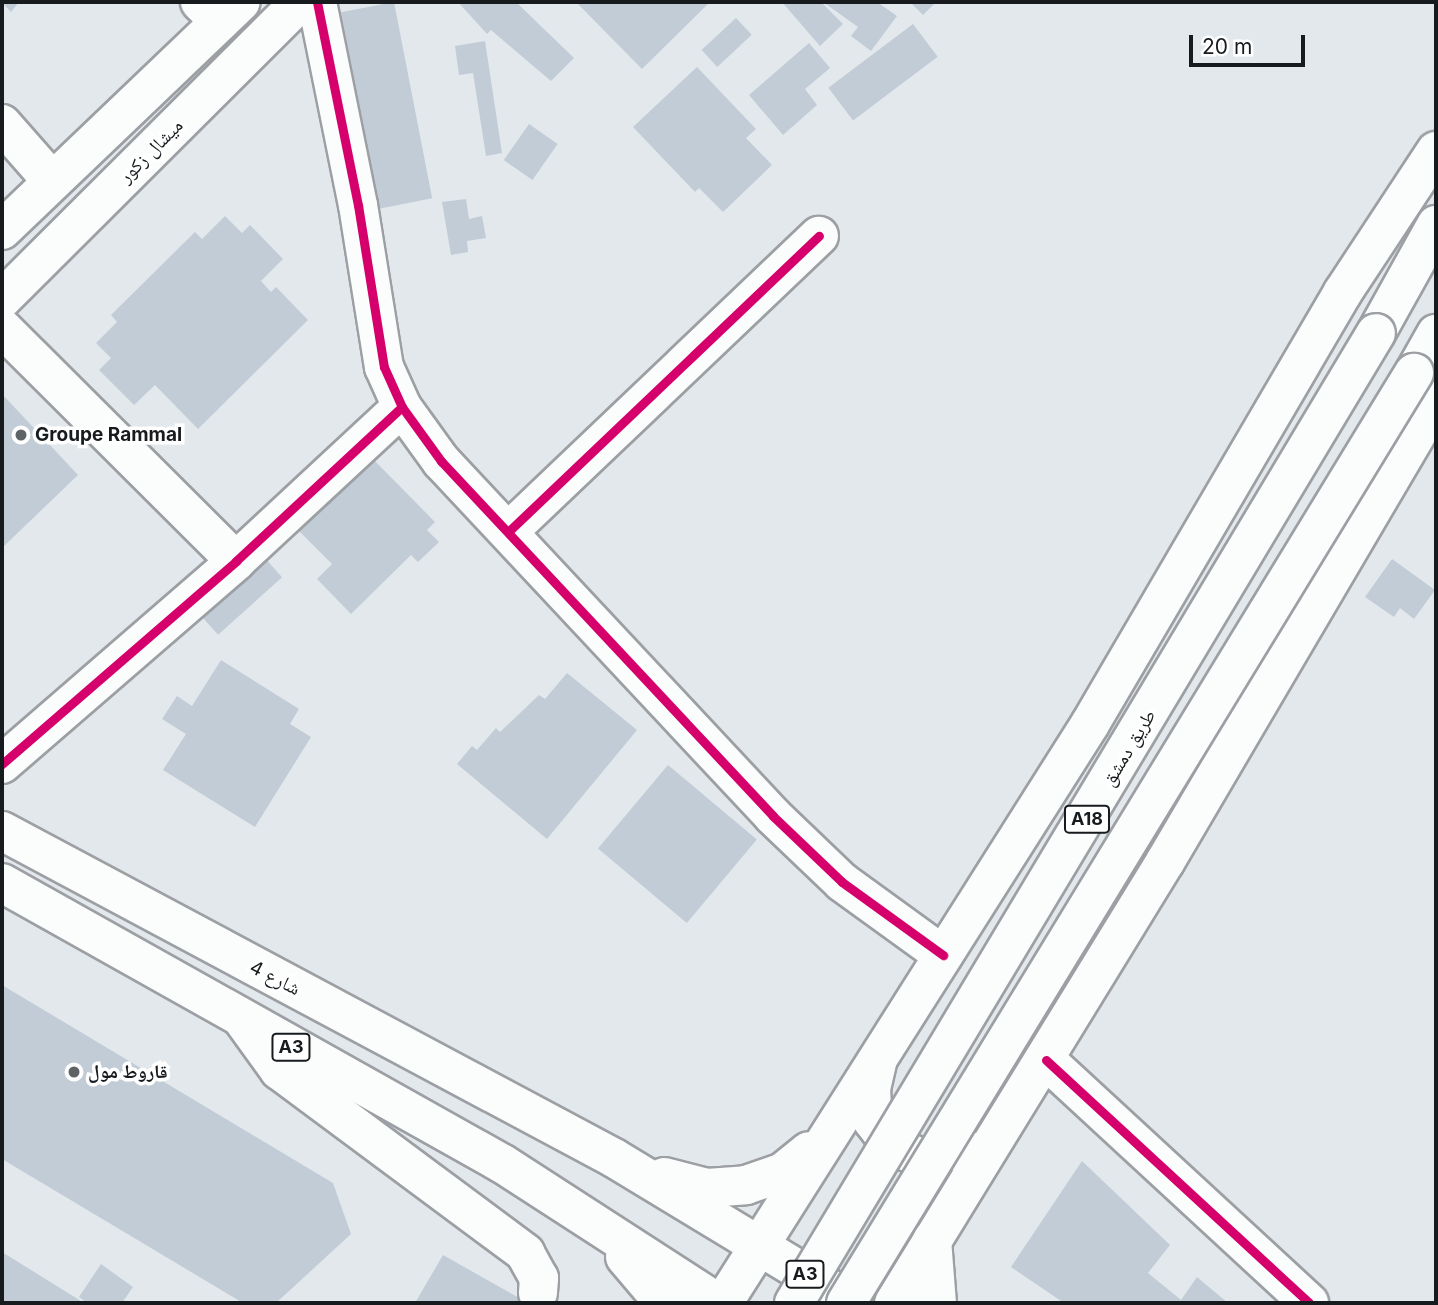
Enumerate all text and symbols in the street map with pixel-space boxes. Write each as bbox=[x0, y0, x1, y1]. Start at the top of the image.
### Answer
scale bar bbox=[1193, 21, 1308, 65]
text: 20 m bbox=[1202, 34, 1252, 59]
street label: ميشال زكور bbox=[114, 114, 188, 188]
place label: Groupe Rammal bbox=[35, 424, 182, 446]
marker: Groupe Rammal bbox=[13, 427, 29, 443]
street label: طريق دمشق bbox=[1097, 705, 1161, 791]
road number: A18 bbox=[1062, 804, 1112, 834]
street label: شارع 4 bbox=[246, 956, 304, 1000]
road number: A3 bbox=[270, 1032, 312, 1062]
place label: قاروط مول bbox=[88, 1061, 168, 1083]
marker: قاروط مول bbox=[66, 1064, 82, 1080]
road number: A3 bbox=[784, 1260, 826, 1288]

